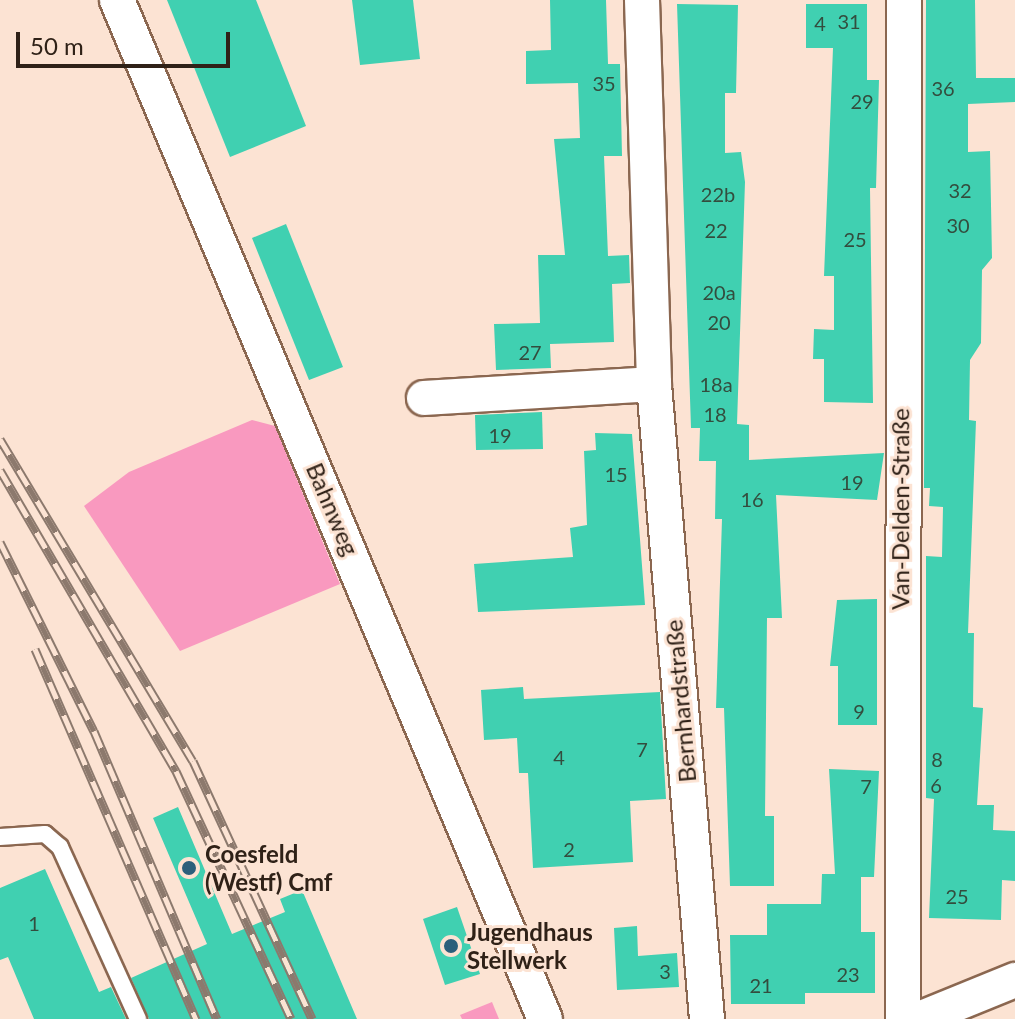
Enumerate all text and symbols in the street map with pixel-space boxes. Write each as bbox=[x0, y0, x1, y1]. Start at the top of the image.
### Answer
house number: 31 bbox=[837, 9, 861, 33]
house number: 4 bbox=[814, 11, 826, 35]
scale bar bbox=[20, 16, 234, 66]
text: 50 m bbox=[30, 31, 84, 60]
house number: 35 bbox=[592, 71, 616, 95]
house number: 36 bbox=[931, 76, 955, 100]
house number: 29 bbox=[850, 89, 874, 113]
house number: 32 bbox=[948, 178, 972, 202]
house number: 22b bbox=[701, 182, 735, 206]
house number: 30 bbox=[946, 213, 970, 237]
house number: 22 bbox=[704, 218, 728, 242]
house number: 25 bbox=[843, 227, 867, 251]
house number: 20a bbox=[702, 280, 736, 304]
house number: 20 bbox=[707, 310, 731, 334]
house number: 27 bbox=[518, 340, 542, 364]
house number: 18a bbox=[699, 372, 733, 396]
house number: 18 bbox=[703, 402, 727, 426]
street label: Van-Delden-Straße bbox=[886, 408, 914, 610]
house number: 19 bbox=[488, 423, 512, 447]
street label: Bahnweg bbox=[301, 458, 365, 560]
house number: 15 bbox=[604, 462, 628, 486]
house number: 19 bbox=[840, 470, 864, 494]
house number: 16 bbox=[740, 487, 764, 511]
street label: Bernhardstraße bbox=[659, 618, 701, 784]
house number: 9 bbox=[853, 699, 865, 723]
house number: 7 bbox=[636, 737, 648, 761]
house number: 4 bbox=[553, 745, 565, 769]
house number: 8 bbox=[931, 747, 943, 771]
house number: 6 bbox=[930, 773, 942, 797]
house number: 7 bbox=[860, 774, 872, 798]
house number: 2 bbox=[563, 837, 575, 861]
place label: Coesfeld (Westf) Cmf bbox=[205, 840, 332, 896]
marker: Coesfeld (Westf) Cmf bbox=[180, 859, 198, 877]
house number: 25 bbox=[945, 884, 969, 908]
house number: 1 bbox=[28, 911, 40, 935]
place label: Jugendhaus Stellwerk bbox=[467, 918, 593, 974]
marker: Jugendhaus Stellwerk bbox=[442, 937, 460, 955]
house number: 3 bbox=[659, 959, 671, 983]
house number: 23 bbox=[836, 962, 860, 986]
house number: 21 bbox=[749, 973, 773, 997]

